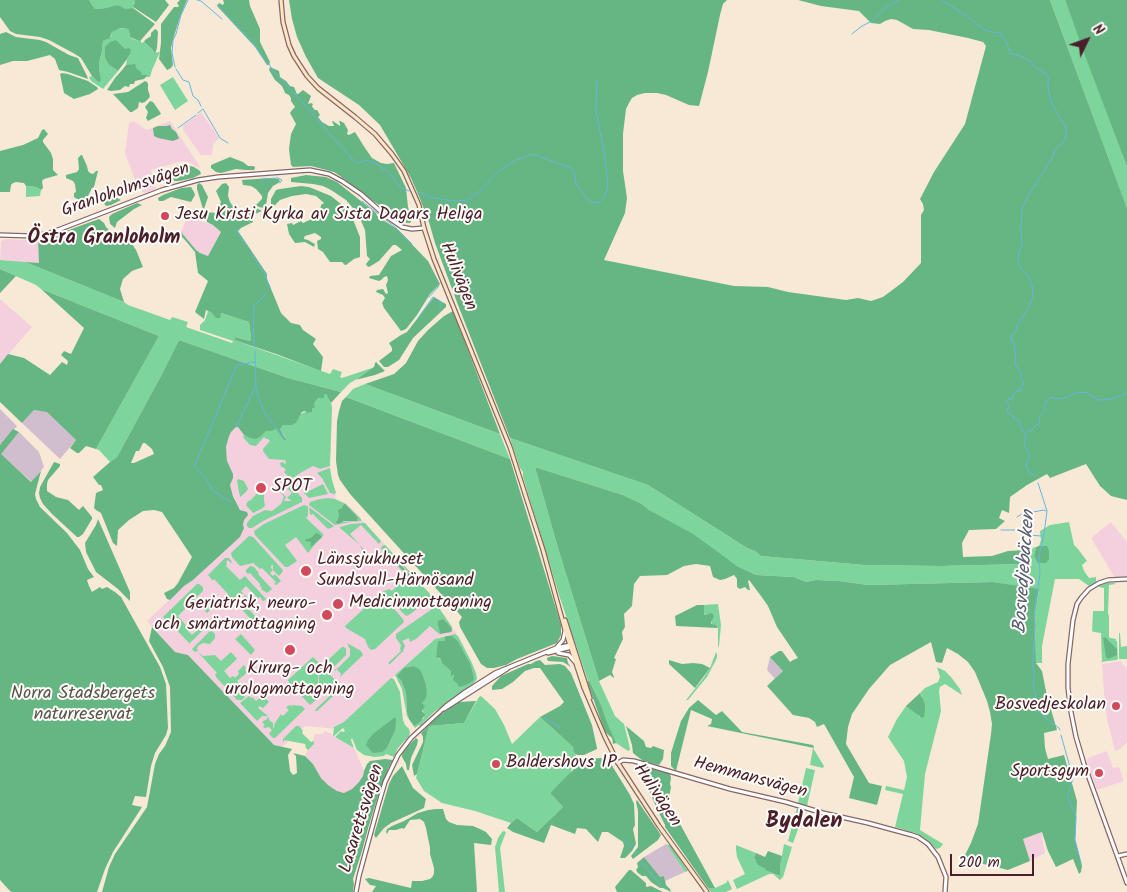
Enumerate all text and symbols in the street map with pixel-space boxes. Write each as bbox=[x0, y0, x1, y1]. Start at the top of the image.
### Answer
north arrow bbox=[1062, 15, 1112, 65]
text: N bbox=[1087, 19, 1109, 41]
street label: Granloholmsvägen bbox=[59, 159, 193, 223]
place label: Jesu Kristi Kyrka av Sista Dagars Heliga bbox=[175, 205, 482, 227]
marker: Jesu Kristi Kyrka av Sista Dagars Heliga bbox=[159, 210, 171, 222]
district label: Östra Granloholm bbox=[28, 228, 180, 252]
street label: Hulivägen bbox=[434, 240, 480, 314]
place label: SPOT bbox=[272, 477, 312, 499]
marker: SPOT bbox=[254, 481, 268, 495]
water label: Bosvedjebäcken bbox=[1010, 510, 1042, 634]
place label: Länssjukhuset Sundsvall-Härnösand bbox=[317, 550, 474, 592]
marker: Länssjukhuset Sundsvall-Härnösand bbox=[299, 564, 313, 578]
place label: Medicinmottagning bbox=[349, 593, 492, 615]
place label: Geriatrisk, neuro- och smärtmottagning bbox=[154, 594, 316, 636]
marker: Medicinmottagning bbox=[331, 597, 345, 611]
marker: Geriatrisk, neuro- och smärtmottagning bbox=[320, 608, 334, 622]
marker: Kirurg- och urologmottagning bbox=[283, 643, 297, 657]
place label: Kirurg- och urologmottagning bbox=[225, 659, 355, 702]
park label: Norra Stadsbergets naturreservat bbox=[11, 684, 155, 726]
place label: Bosvedjeskolan bbox=[995, 695, 1106, 717]
marker: Bosvedjeskolan bbox=[1110, 700, 1122, 712]
place label: Baldershovs IP bbox=[506, 753, 617, 775]
street label: Hemmansvägen bbox=[691, 753, 809, 805]
marker: Baldershovs IP bbox=[490, 758, 502, 770]
street label: Hulivägen bbox=[627, 760, 685, 832]
street label: Lasarettsvägen bbox=[336, 762, 390, 876]
place label: Sportsgym bbox=[1011, 762, 1089, 784]
marker: Sportsgym bbox=[1093, 767, 1105, 779]
district label: Bydalen bbox=[765, 810, 843, 836]
scale bar bbox=[952, 844, 1036, 876]
text: 200 m bbox=[958, 851, 1000, 875]

